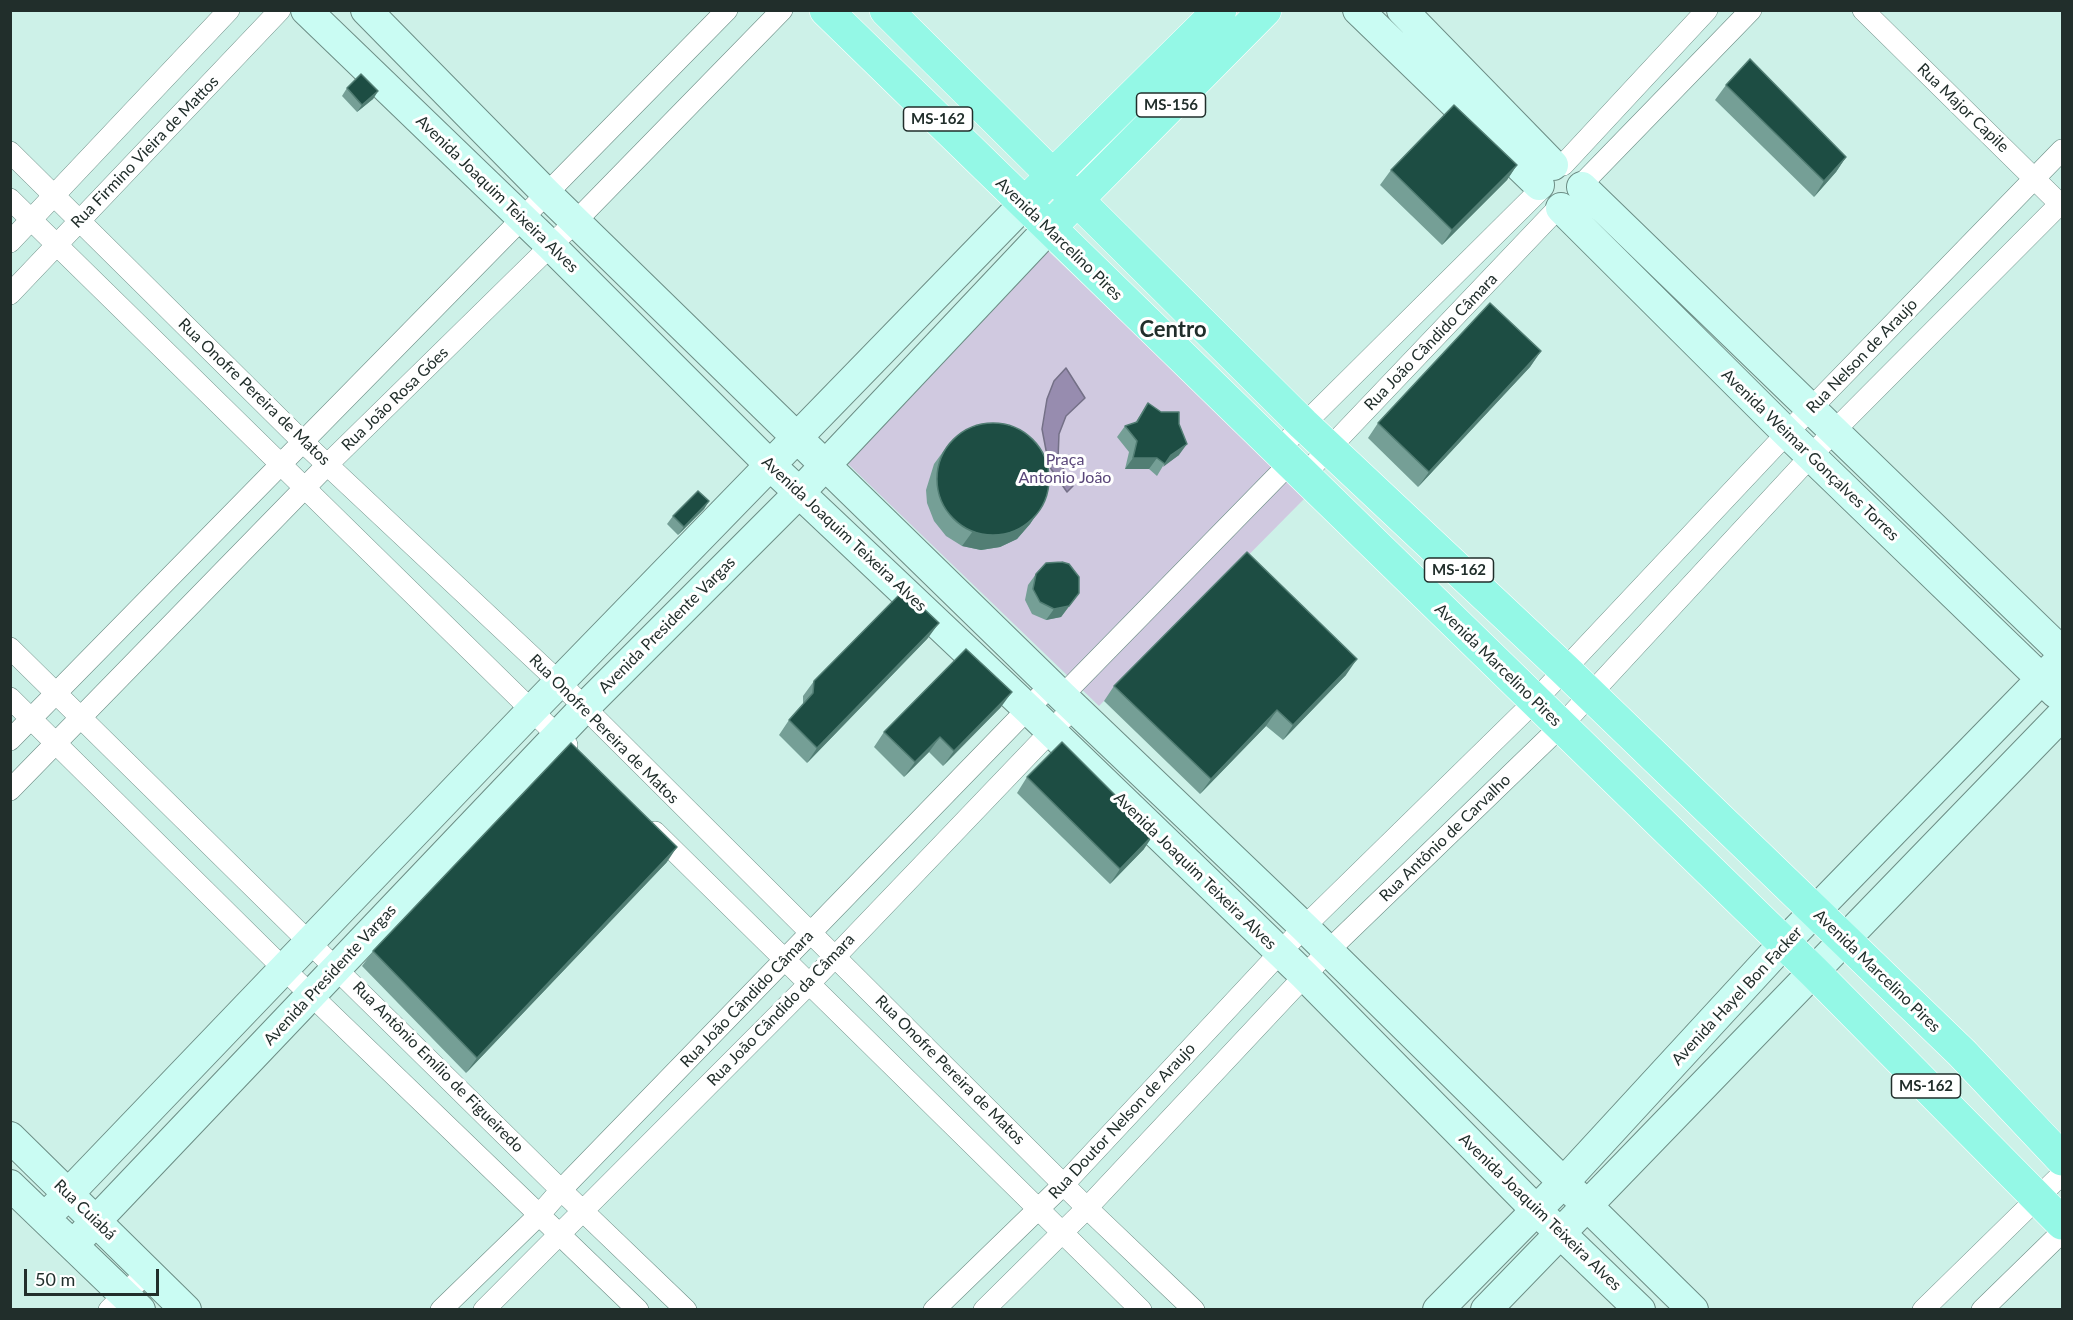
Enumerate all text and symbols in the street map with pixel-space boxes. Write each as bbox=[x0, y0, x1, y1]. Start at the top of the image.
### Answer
street label: Rua Major Capile bbox=[1913, 60, 2013, 156]
street label: Rua Firmino Vieira de Mattos bbox=[67, 72, 223, 232]
road number: MS-156 bbox=[1136, 93, 1206, 117]
road number: MS-162 bbox=[904, 107, 972, 131]
street label: Avenida Joaquim Teixeira Alves bbox=[412, 111, 582, 277]
street label: Avenida Marcelino Pires bbox=[992, 174, 1126, 304]
street label: Rua João Cândido Câmara bbox=[1360, 269, 1502, 415]
street label: Rua Nelson de Araujo bbox=[1802, 295, 1922, 417]
street label: Rua Onofre Pereira de Matos bbox=[174, 314, 334, 470]
district label: Centro bbox=[1139, 317, 1207, 343]
street label: Rua João Rosa Góes bbox=[338, 343, 452, 455]
street label: Avenida Weimar Gonçalves Torres bbox=[1717, 365, 1903, 545]
park label: Praça Antonio João bbox=[1019, 450, 1111, 488]
street label: Avenida Joaquim Teixeira Alves bbox=[758, 453, 930, 615]
street label: Avenida Presidente Vargas bbox=[595, 553, 739, 697]
road number: MS-162 bbox=[1424, 558, 1494, 582]
street label: Avenida Marcelino Pires bbox=[1431, 600, 1565, 730]
street label: Rua Onofre Pereira de Matos bbox=[525, 650, 683, 808]
street label: Rua Antônio de Carvalho bbox=[1375, 770, 1515, 906]
street label: Avenida Joaquim Teixeira Alves bbox=[1110, 788, 1280, 954]
street label: Avenida Presidente Vargas bbox=[260, 901, 400, 1049]
street label: Avenida Marcelino Pires bbox=[1810, 906, 1944, 1036]
street label: Avenida Hayel Bon Facker bbox=[1668, 923, 1806, 1069]
street label: Rua João Cândido Câmara bbox=[676, 926, 818, 1072]
street label: Rua João Cândido da Câmara bbox=[703, 930, 859, 1090]
street label: Rua Antônio Emílio de Figueiredo bbox=[349, 978, 527, 1156]
street label: Rua Onofre Pereira de Matos bbox=[871, 991, 1029, 1149]
street label: Rua Doutor Nelson de Araujo bbox=[1045, 1039, 1199, 1203]
road number: MS-162 bbox=[1892, 1074, 1960, 1098]
street label: Avenida Joaquim Teixeira Alves bbox=[1455, 1129, 1625, 1295]
street label: Rua Cuiabá bbox=[50, 1176, 120, 1244]
scale bar bbox=[27, 1257, 162, 1295]
text: 50 m bbox=[35, 1268, 75, 1290]

